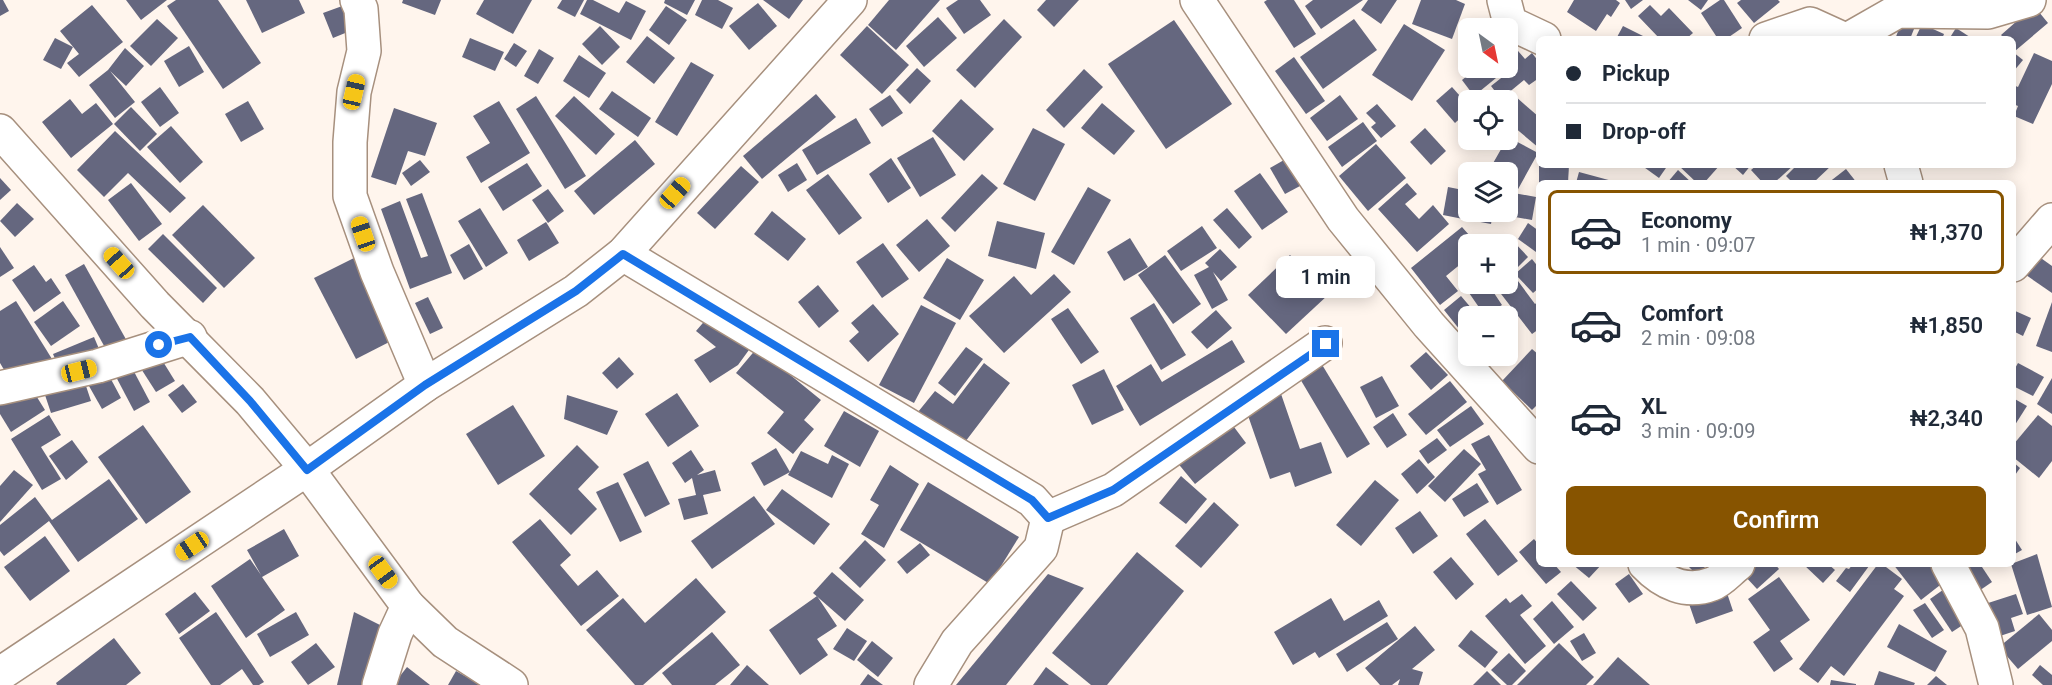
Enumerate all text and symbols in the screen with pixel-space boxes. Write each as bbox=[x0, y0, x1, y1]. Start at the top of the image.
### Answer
north arrow bbox=[1458, 18, 1518, 78]
map controls bbox=[1458, 18, 1518, 366]
text: Pickup bbox=[1602, 61, 1670, 86]
car bbox=[341, 72, 367, 112]
button: locate bbox=[1458, 90, 1518, 150]
text: Drop-off bbox=[1602, 119, 1686, 144]
button: layers bbox=[1458, 162, 1518, 222]
car bbox=[656, 174, 694, 212]
icon: car bbox=[1569, 205, 1623, 259]
text: Economy bbox=[1641, 208, 1732, 233]
car bbox=[349, 214, 377, 254]
text: ₦1,370 bbox=[1910, 220, 1983, 245]
text: 1 min · 09:07 bbox=[1641, 233, 1756, 257]
button: + bbox=[1458, 234, 1518, 294]
car bbox=[100, 244, 138, 282]
callout: 1 min bbox=[1276, 257, 1376, 299]
text: 1 min bbox=[1300, 265, 1351, 289]
icon: car bbox=[1569, 298, 1623, 352]
text: Comfort bbox=[1641, 301, 1723, 326]
button: − bbox=[1458, 306, 1518, 366]
text: ₦1,850 bbox=[1910, 313, 1983, 338]
text: 2 min · 09:08 bbox=[1641, 326, 1756, 350]
route end bbox=[1312, 330, 1339, 357]
route start bbox=[145, 331, 172, 358]
car bbox=[59, 358, 99, 384]
icon: car bbox=[1569, 391, 1623, 445]
text: XL bbox=[1641, 394, 1667, 419]
text: ₦2,340 bbox=[1910, 406, 1983, 431]
text: 3 min · 09:09 bbox=[1641, 419, 1756, 443]
button: Confirm bbox=[1566, 486, 1986, 555]
car bbox=[172, 528, 212, 564]
car bbox=[365, 552, 401, 592]

